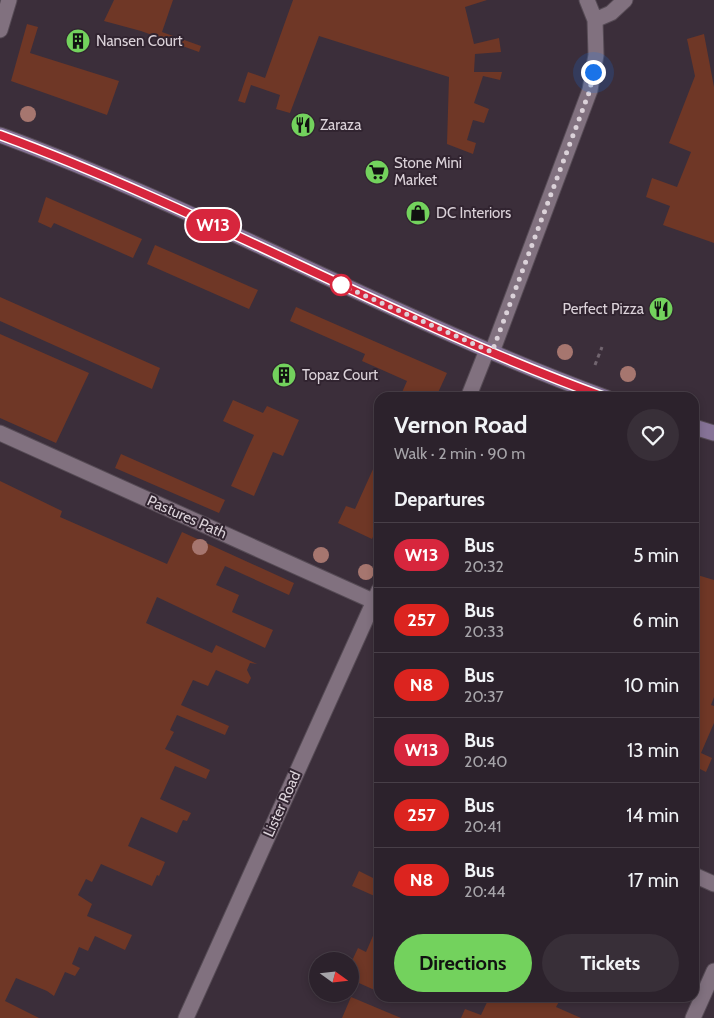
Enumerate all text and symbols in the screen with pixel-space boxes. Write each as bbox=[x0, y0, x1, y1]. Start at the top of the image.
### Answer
building icon: Nansen Court bbox=[65, 28, 91, 54]
place label: Nansen Court bbox=[96, 32, 183, 50]
your location bbox=[581, 60, 606, 85]
restaurant icon: Zaraza bbox=[290, 112, 316, 138]
place label: Zaraza bbox=[320, 116, 362, 134]
place label: Stone Mini Market bbox=[394, 154, 462, 189]
supermarket icon: Stone Mini Market bbox=[364, 159, 390, 185]
shop icon: DC Interiors bbox=[405, 200, 431, 226]
place label: DC Interiors bbox=[436, 204, 511, 222]
line badge: W13 bbox=[184, 209, 242, 241]
text: W13 bbox=[196, 214, 230, 236]
unlabelled marker bbox=[330, 274, 352, 296]
restaurant icon: Perfect Pizza bbox=[648, 296, 674, 322]
place label: Perfect Pizza bbox=[562, 300, 645, 318]
building icon: Topaz Court bbox=[271, 362, 297, 388]
place label: Topaz Court bbox=[302, 366, 378, 384]
button: heart bbox=[627, 409, 679, 461]
text: Vernon Road bbox=[394, 410, 527, 439]
text: Walk · 2 min · 90 m bbox=[394, 444, 525, 463]
text: Departures bbox=[394, 488, 485, 511]
street label: Pastures Path bbox=[144, 491, 230, 543]
text: Bus bbox=[464, 534, 494, 557]
text: W13 bbox=[405, 544, 438, 566]
text: 5 min bbox=[633, 544, 679, 567]
text: 20:32 bbox=[464, 557, 504, 576]
text: Bus bbox=[464, 599, 494, 622]
text: 257 bbox=[407, 609, 436, 631]
text: 6 min bbox=[633, 609, 679, 632]
text: 20:33 bbox=[464, 622, 504, 641]
text: Bus bbox=[464, 664, 494, 687]
text: N8 bbox=[410, 674, 433, 696]
text: 10 min bbox=[624, 674, 679, 697]
text: 20:37 bbox=[464, 687, 504, 706]
text: Bus bbox=[464, 729, 494, 752]
text: W13 bbox=[405, 739, 438, 761]
text: 13 min bbox=[627, 739, 679, 762]
text: 20:40 bbox=[464, 752, 507, 771]
street label: Lister Road bbox=[259, 768, 305, 840]
text: Bus bbox=[464, 794, 494, 817]
text: 257 bbox=[407, 804, 436, 826]
text: 14 min bbox=[626, 804, 679, 827]
text: 20:41 bbox=[464, 817, 501, 836]
text: Bus bbox=[464, 859, 494, 882]
text: N8 bbox=[410, 869, 433, 891]
text: 17 min bbox=[628, 869, 679, 892]
text: 20:44 bbox=[464, 882, 505, 901]
button: Directions bbox=[394, 934, 532, 992]
button: Tickets bbox=[542, 934, 679, 992]
north arrow bbox=[309, 952, 359, 1002]
map controls bbox=[309, 952, 359, 1002]

